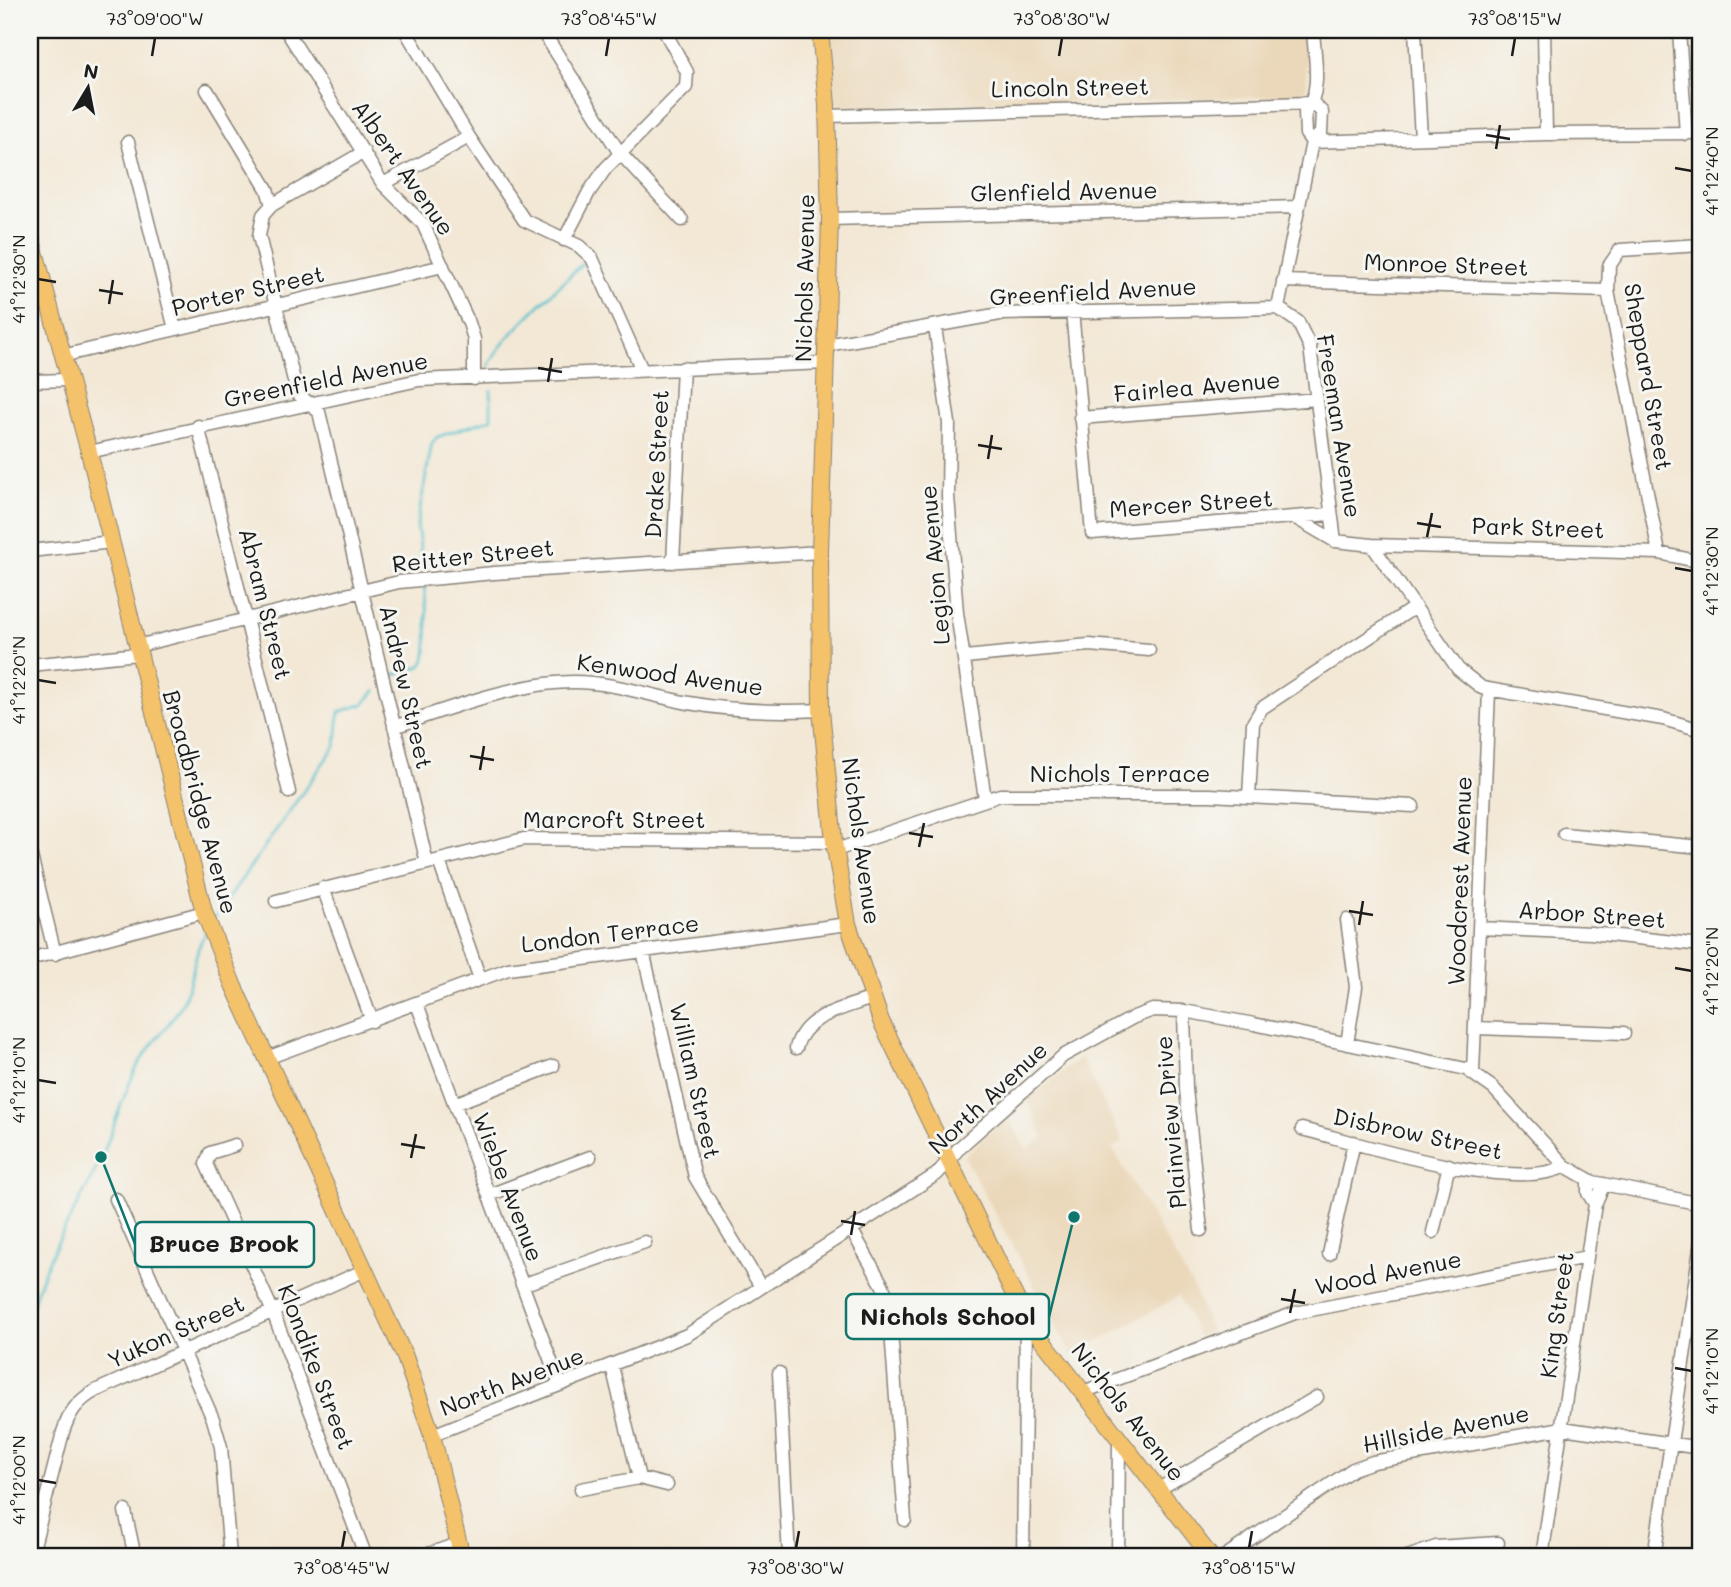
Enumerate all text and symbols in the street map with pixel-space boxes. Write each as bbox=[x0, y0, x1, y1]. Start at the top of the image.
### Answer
text: 73°09'00"W bbox=[106, 6, 204, 30]
text: 73°08'45"W bbox=[561, 6, 657, 30]
text: 73°08'30"W bbox=[1013, 6, 1111, 30]
text: 73°08'15"W bbox=[1468, 6, 1562, 30]
north arrow bbox=[52, 52, 122, 122]
text: N bbox=[82, 57, 100, 84]
street label: Lincoln Street bbox=[991, 71, 1149, 103]
street label: Albert Avenue bbox=[346, 94, 462, 241]
text: 41°12'40"N bbox=[1699, 127, 1723, 215]
street label: Glenfield Avenue bbox=[970, 174, 1158, 208]
street label: Nichols Avenue bbox=[788, 194, 820, 362]
text: 41°12'30"N bbox=[6, 235, 30, 323]
street label: Monroe Street bbox=[1363, 246, 1529, 282]
street label: Porter Street bbox=[169, 258, 327, 322]
street label: Greenfield Avenue bbox=[989, 271, 1197, 311]
street label: Sheppard Street bbox=[1618, 281, 1680, 473]
street label: Freeman Avenue bbox=[1311, 332, 1369, 520]
street label: Greenfield Avenue bbox=[221, 345, 430, 414]
street label: Fairlea Avenue bbox=[1112, 364, 1281, 408]
street label: Drake Street bbox=[637, 389, 675, 539]
street label: Mercer Street bbox=[1108, 482, 1274, 524]
street label: Legion Avenue bbox=[912, 484, 956, 646]
street label: Park Street bbox=[1471, 510, 1605, 544]
street label: Abram Street bbox=[233, 525, 299, 683]
text: 41°12'30"N bbox=[1699, 527, 1723, 615]
street label: Reitter Street bbox=[390, 532, 555, 578]
street label: Andrew Street bbox=[374, 602, 440, 772]
text: 41°12'20"N bbox=[6, 636, 30, 724]
street label: Kenwood Avenue bbox=[575, 646, 765, 702]
street label: Broadbridge Avenue bbox=[157, 686, 245, 917]
street label: Nichols Avenue bbox=[835, 756, 889, 926]
street label: Nichols Terrace bbox=[1030, 758, 1210, 788]
street label: Woodcrest Avenue bbox=[1440, 776, 1478, 986]
street label: Marcroft Street bbox=[523, 804, 705, 834]
street label: Arbor Street bbox=[1517, 894, 1667, 934]
street label: London Terrace bbox=[519, 907, 701, 959]
text: 41°12'20"N bbox=[1699, 927, 1723, 1015]
street label: William Street bbox=[663, 1000, 728, 1162]
street label: North Avenue bbox=[921, 1034, 1053, 1160]
street label: Plainview Drive bbox=[1148, 1034, 1193, 1210]
text: 41°12'10"N bbox=[6, 1037, 30, 1123]
street label: Disbrow Street bbox=[1331, 1100, 1506, 1166]
street label: Wiebe Avenue bbox=[467, 1108, 551, 1265]
callout: Bruce Brook bbox=[135, 1222, 314, 1267]
text: Bruce Brook bbox=[149, 1227, 299, 1258]
street label: Wood Avenue bbox=[1312, 1243, 1464, 1301]
street label: King Street bbox=[1532, 1250, 1580, 1380]
street label: Klondike Street bbox=[272, 1280, 362, 1454]
street label: Yukon Street bbox=[102, 1288, 249, 1375]
callout: Nichols School bbox=[846, 1294, 1049, 1339]
text: Nichols School bbox=[860, 1300, 1036, 1331]
text: 41°12'10"N bbox=[1699, 1328, 1723, 1414]
street label: Nichols Avenue bbox=[1065, 1336, 1192, 1487]
street label: North Avenue bbox=[435, 1340, 588, 1422]
street label: Hillside Avenue bbox=[1360, 1397, 1532, 1459]
text: 41°12'00"N bbox=[6, 1435, 30, 1525]
text: 73°08'45"W bbox=[294, 1555, 390, 1579]
text: 73°08'30"W bbox=[747, 1555, 845, 1579]
text: 73°08'15"W bbox=[1202, 1555, 1296, 1579]

